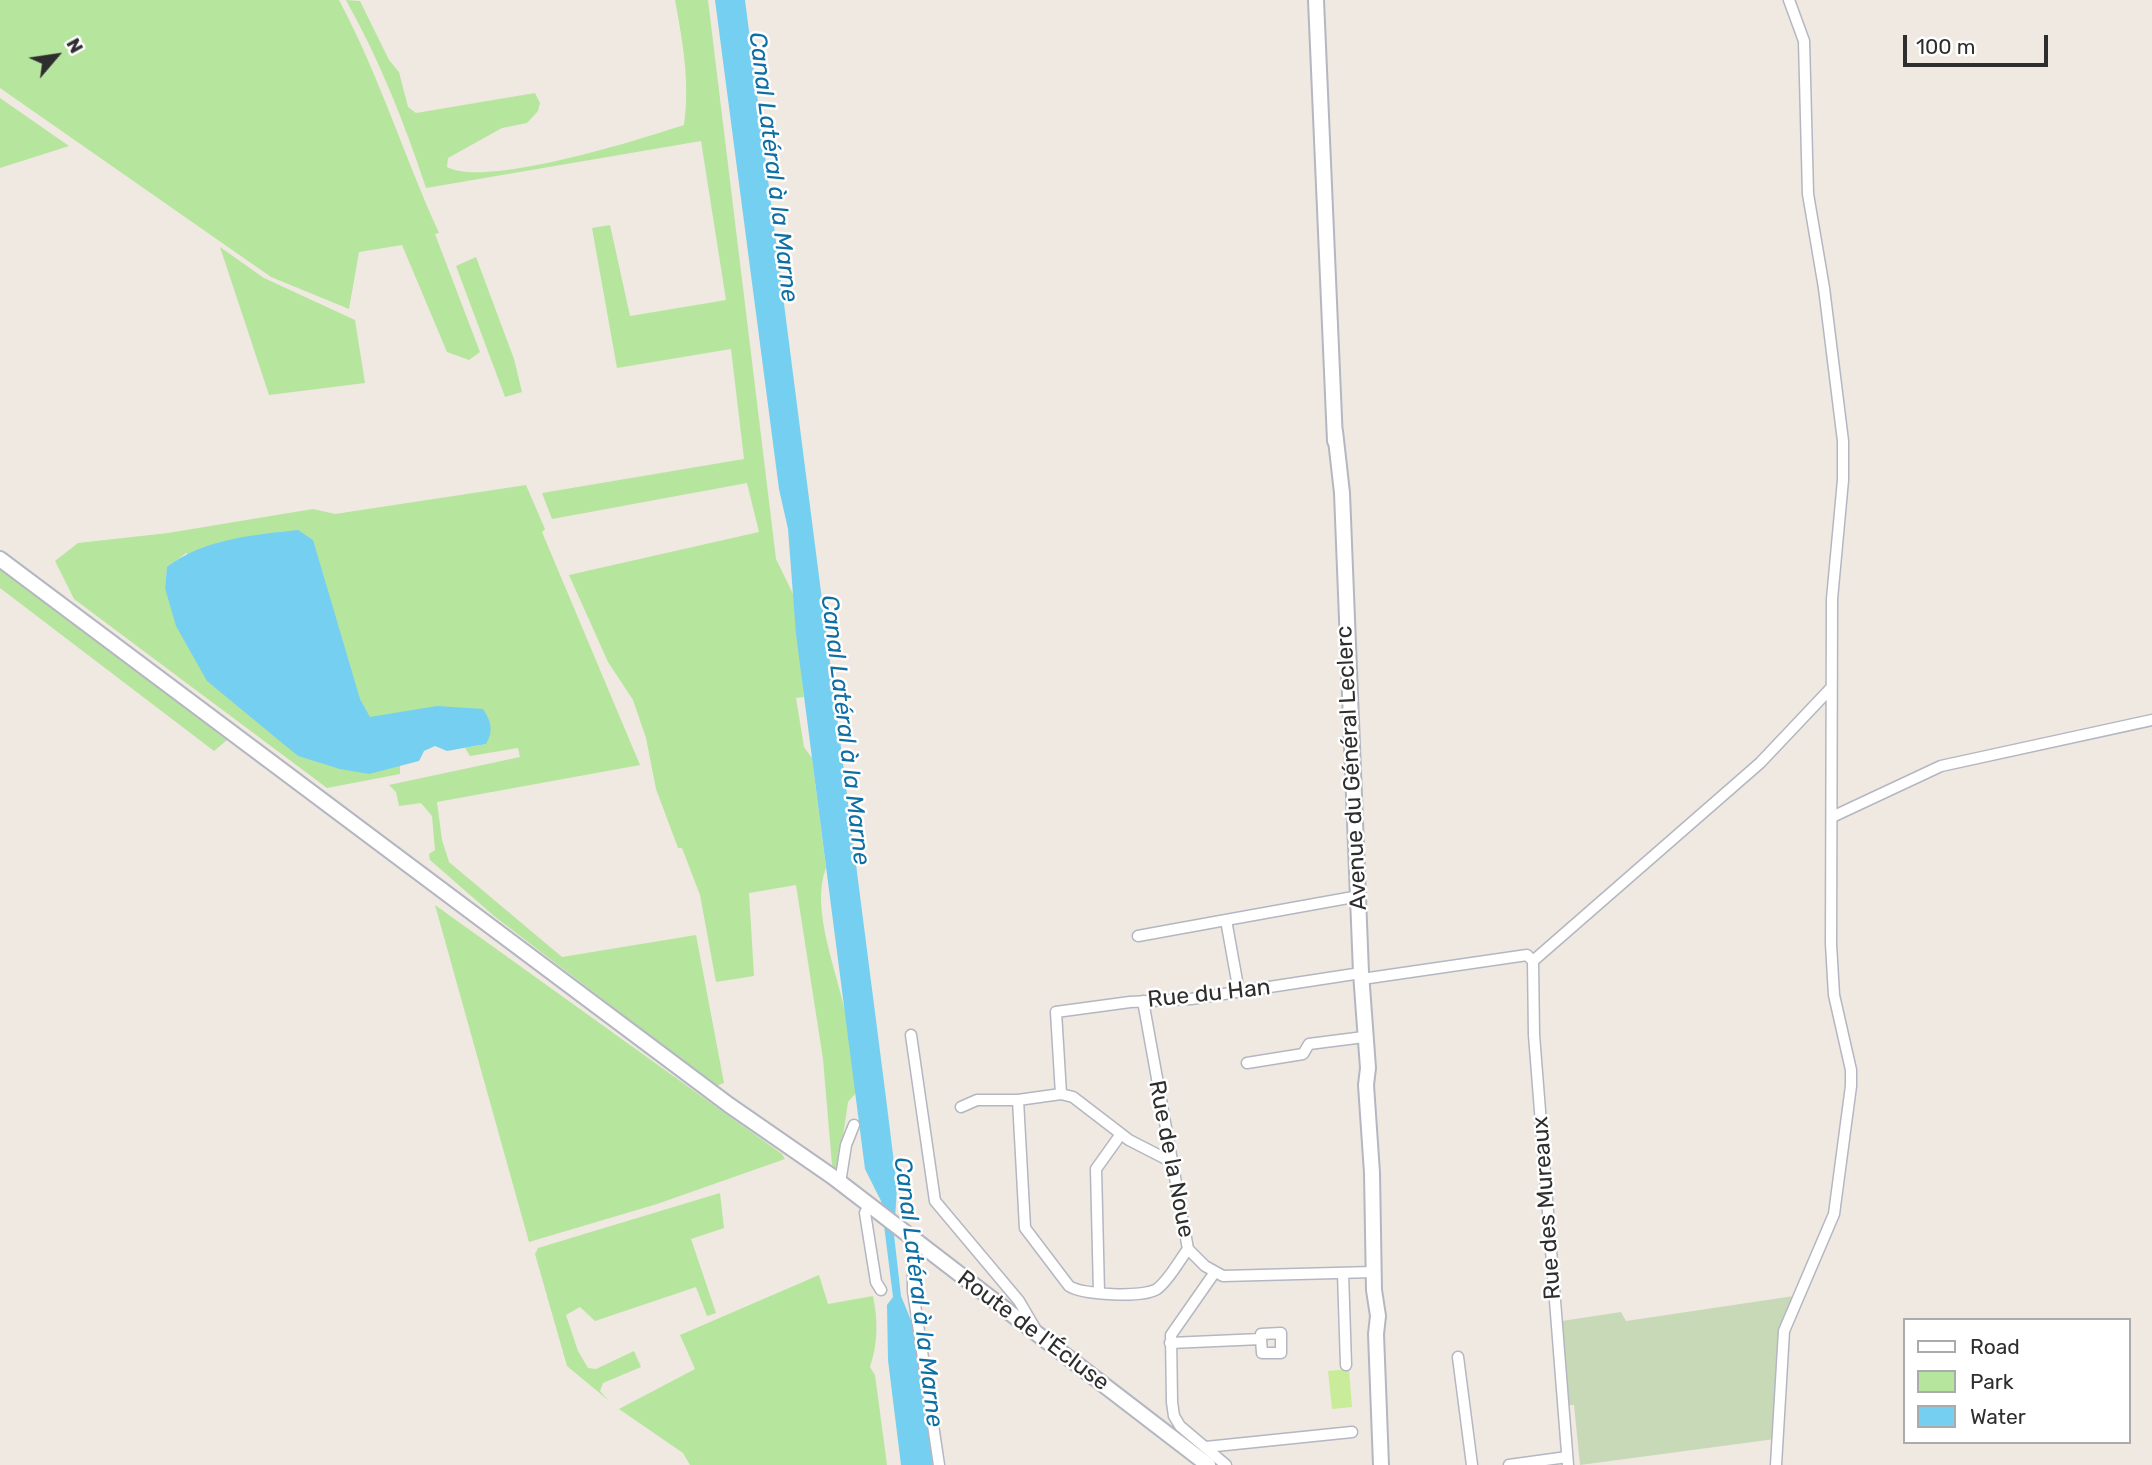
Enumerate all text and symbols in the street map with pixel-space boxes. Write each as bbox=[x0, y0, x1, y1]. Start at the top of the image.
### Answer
north arrow bbox=[21, 21, 91, 91]
scale bar bbox=[1907, 21, 2052, 65]
water label: Canal Latéral à la Marne bbox=[742, 30, 804, 304]
text: N bbox=[61, 34, 88, 57]
text: 100 m bbox=[1916, 34, 1975, 59]
water label: Canal Latéral à la Marne bbox=[814, 593, 876, 867]
street label: Avenue du Général Leclerc bbox=[1331, 625, 1373, 911]
street label: Rue du Han bbox=[1146, 974, 1272, 1014]
street label: Rue de la Noue bbox=[1142, 1078, 1200, 1240]
street label: Rue des Mureaux bbox=[1527, 1115, 1567, 1301]
water label: Canal Latéral à la Marne bbox=[887, 1155, 949, 1429]
street label: Route de l'Écluse bbox=[952, 1265, 1114, 1397]
legend bbox=[1904, 1318, 2131, 1444]
text: Road bbox=[1970, 1334, 2020, 1359]
text: Park bbox=[1970, 1369, 2014, 1394]
text: Water bbox=[1970, 1404, 2026, 1429]

